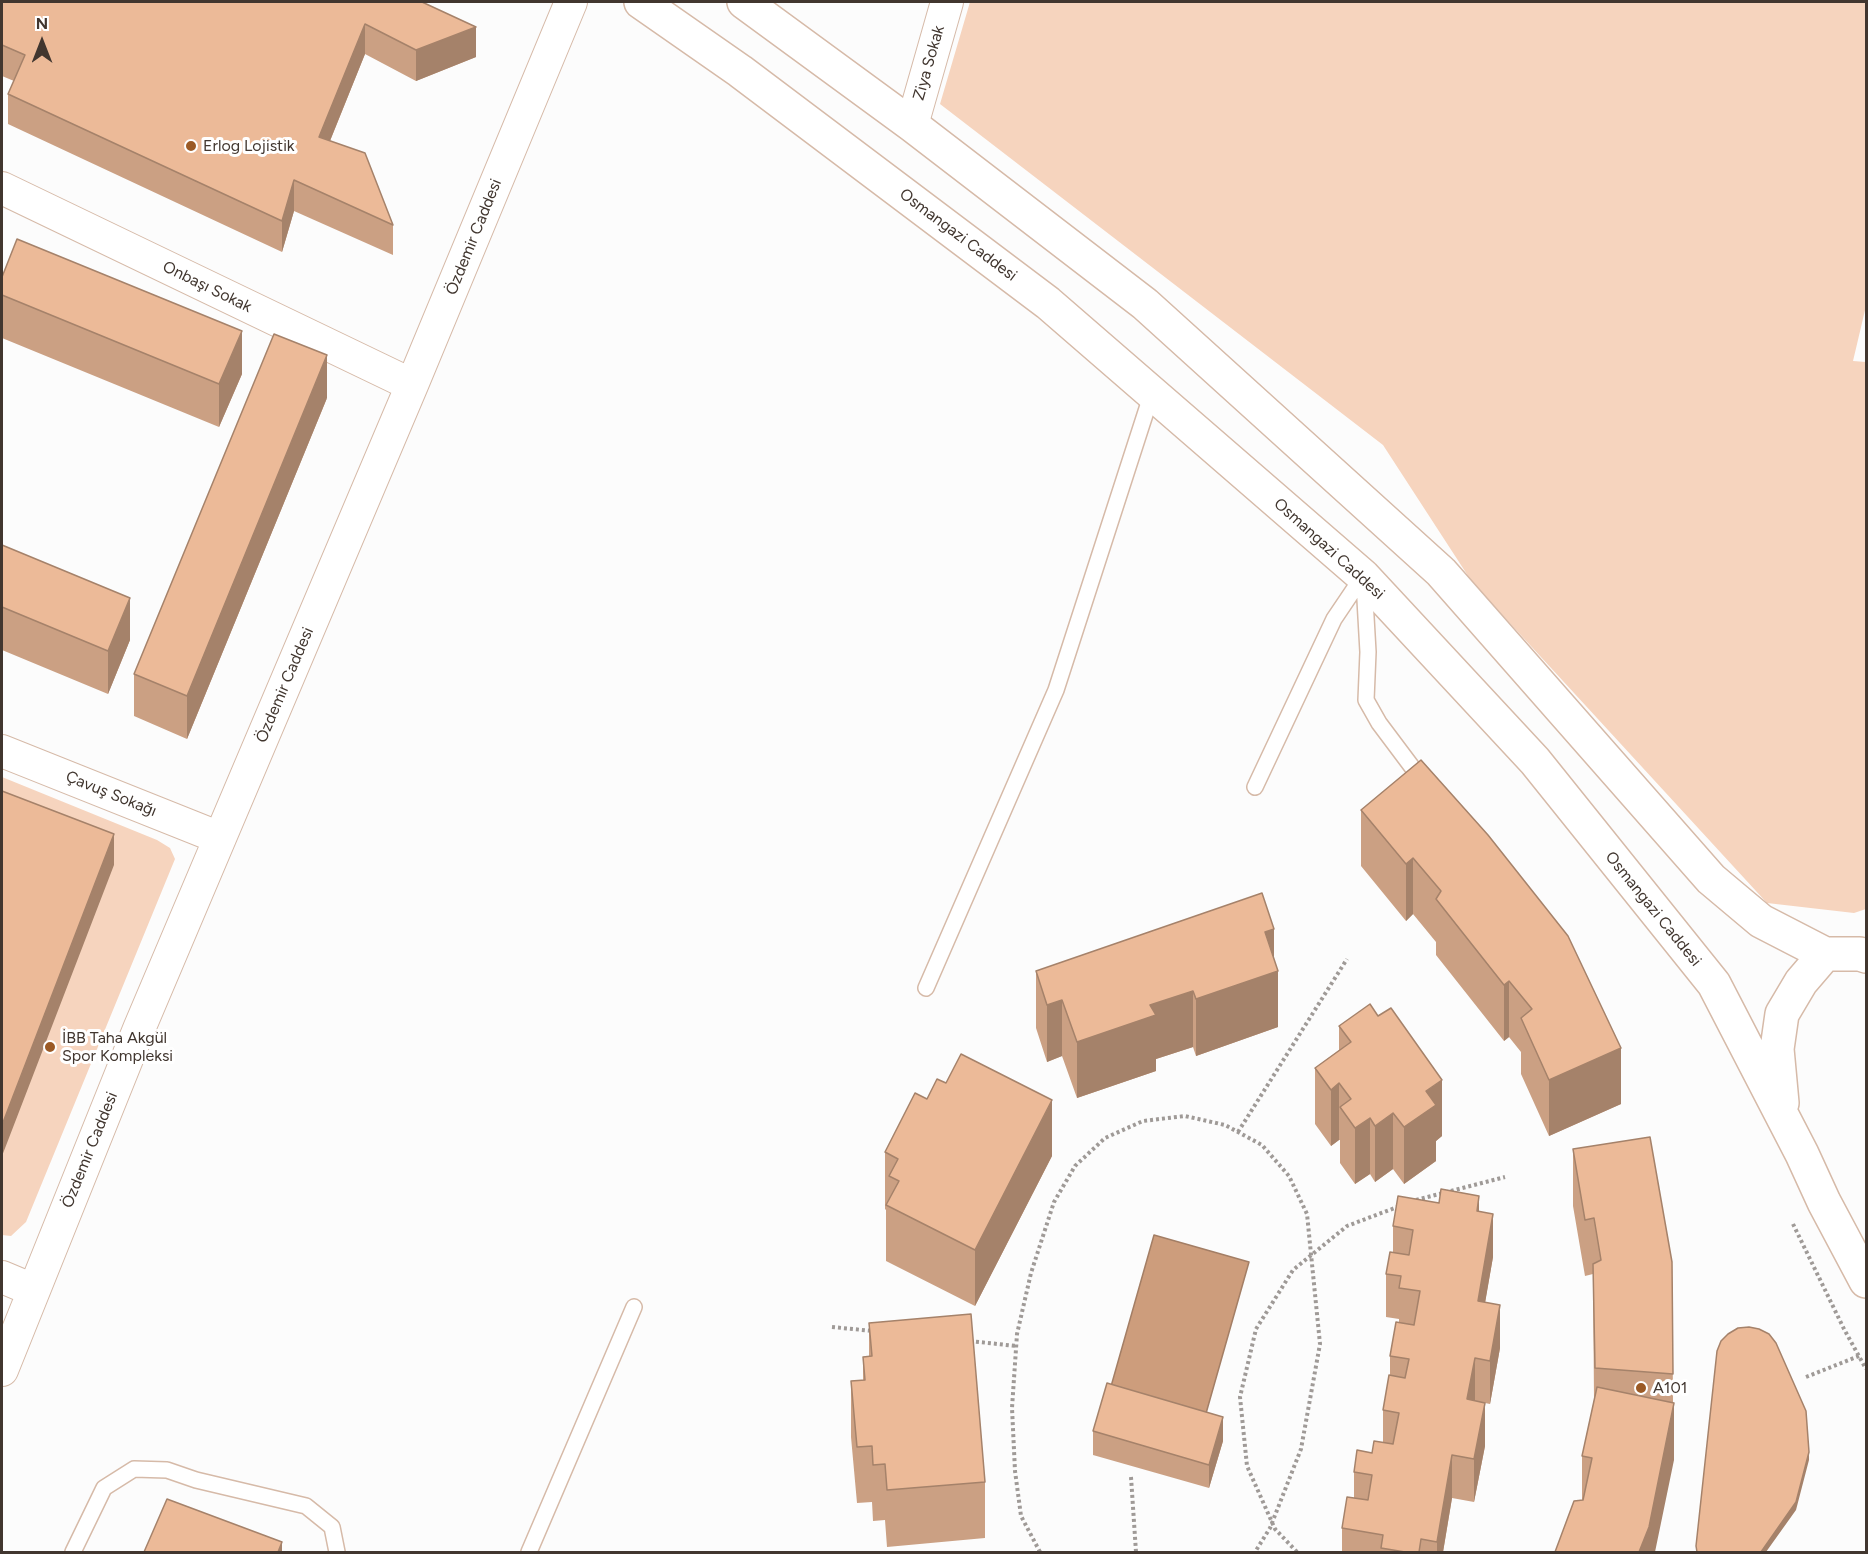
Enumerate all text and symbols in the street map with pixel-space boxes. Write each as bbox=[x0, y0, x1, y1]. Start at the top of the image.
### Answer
north arrow bbox=[12, 12, 72, 72]
text: N bbox=[36, 14, 48, 33]
street label: Ziya Sokak bbox=[909, 23, 949, 103]
place label: Erlog Lojistik bbox=[203, 136, 295, 156]
marker: Erlog Lojistik bbox=[184, 139, 198, 153]
street label: Özdemir Caddesi bbox=[442, 176, 506, 298]
street label: Osmangazi Caddesi bbox=[896, 185, 1020, 285]
street label: Onbaşı Sokak bbox=[159, 257, 255, 317]
street label: Osmangazi Caddesi bbox=[1270, 494, 1388, 604]
street label: Özdemir Caddesi bbox=[252, 624, 318, 746]
street label: Çavuş Sokağı bbox=[63, 767, 159, 821]
street label: Osmangazi Caddesi bbox=[1601, 848, 1705, 970]
place label: İBB Taha Akgül Spor Kompleksi bbox=[62, 1028, 173, 1066]
marker: İBB Taha Akgül Spor Kompleksi bbox=[43, 1040, 57, 1054]
street label: Özdemir Caddesi bbox=[58, 1089, 122, 1211]
place label: A101 bbox=[1653, 1378, 1687, 1398]
marker: A101 bbox=[1634, 1381, 1648, 1395]

